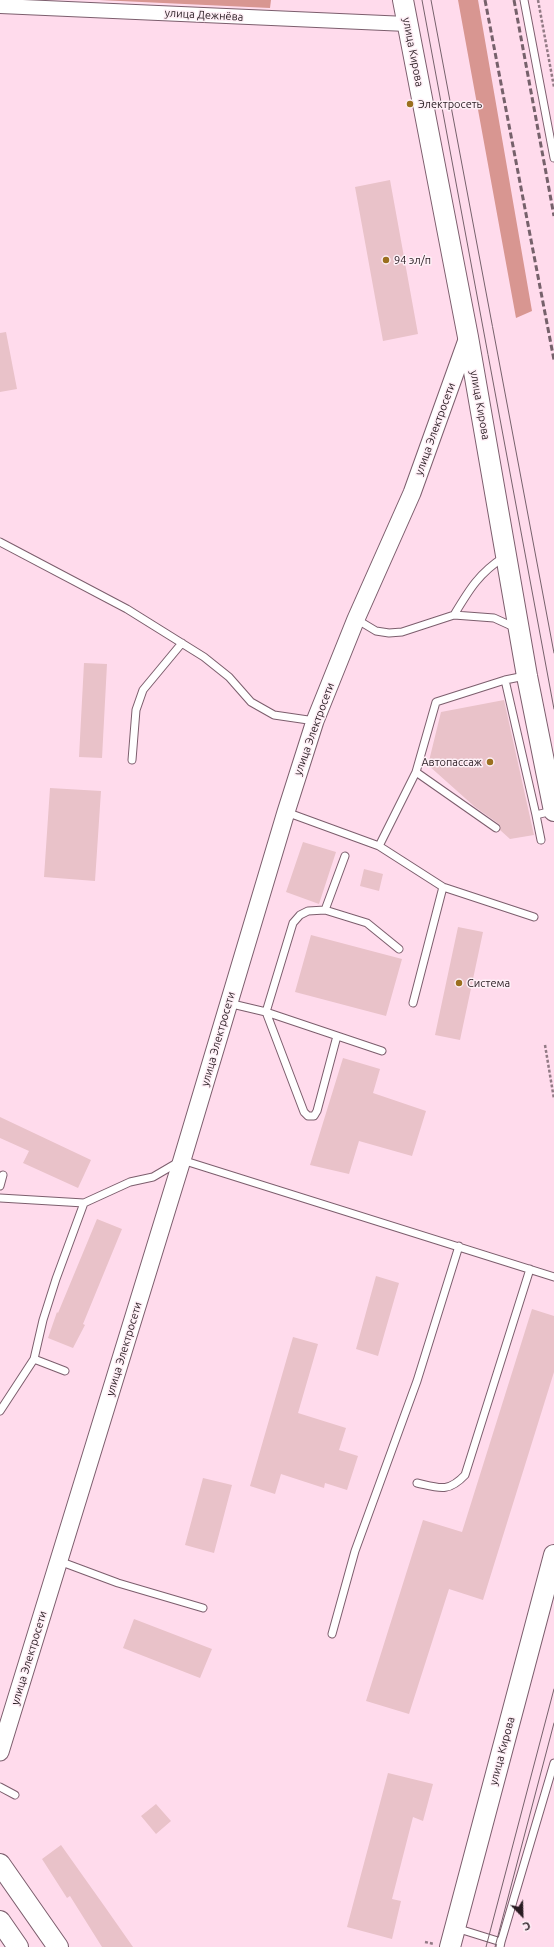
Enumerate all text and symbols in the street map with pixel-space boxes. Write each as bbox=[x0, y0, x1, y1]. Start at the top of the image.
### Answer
street label: улица Дежнёва bbox=[164, 6, 244, 24]
street label: улица Кирова bbox=[400, 16, 426, 88]
place label: Электросеть bbox=[418, 97, 482, 111]
marker: Электросеть bbox=[405, 99, 415, 109]
place label: 94 эл/п bbox=[394, 253, 431, 267]
marker: 94 эл/п bbox=[381, 255, 391, 265]
street label: улица Кирова bbox=[467, 369, 493, 441]
street label: улица Электросети bbox=[412, 381, 458, 477]
street label: улица Электросети bbox=[291, 681, 337, 777]
place label: Автопассаж bbox=[421, 755, 482, 769]
marker: Автопассаж bbox=[485, 757, 495, 767]
place label: Система bbox=[467, 976, 510, 990]
marker: Система bbox=[454, 978, 464, 988]
street label: улица Электросети bbox=[198, 990, 238, 1088]
street label: улица Электросети bbox=[103, 1300, 145, 1398]
street label: улица Электросети bbox=[8, 1609, 50, 1707]
street label: улица Кирова bbox=[487, 1715, 517, 1787]
north arrow bbox=[502, 1895, 542, 1935]
text: С bbox=[521, 1919, 532, 1933]

